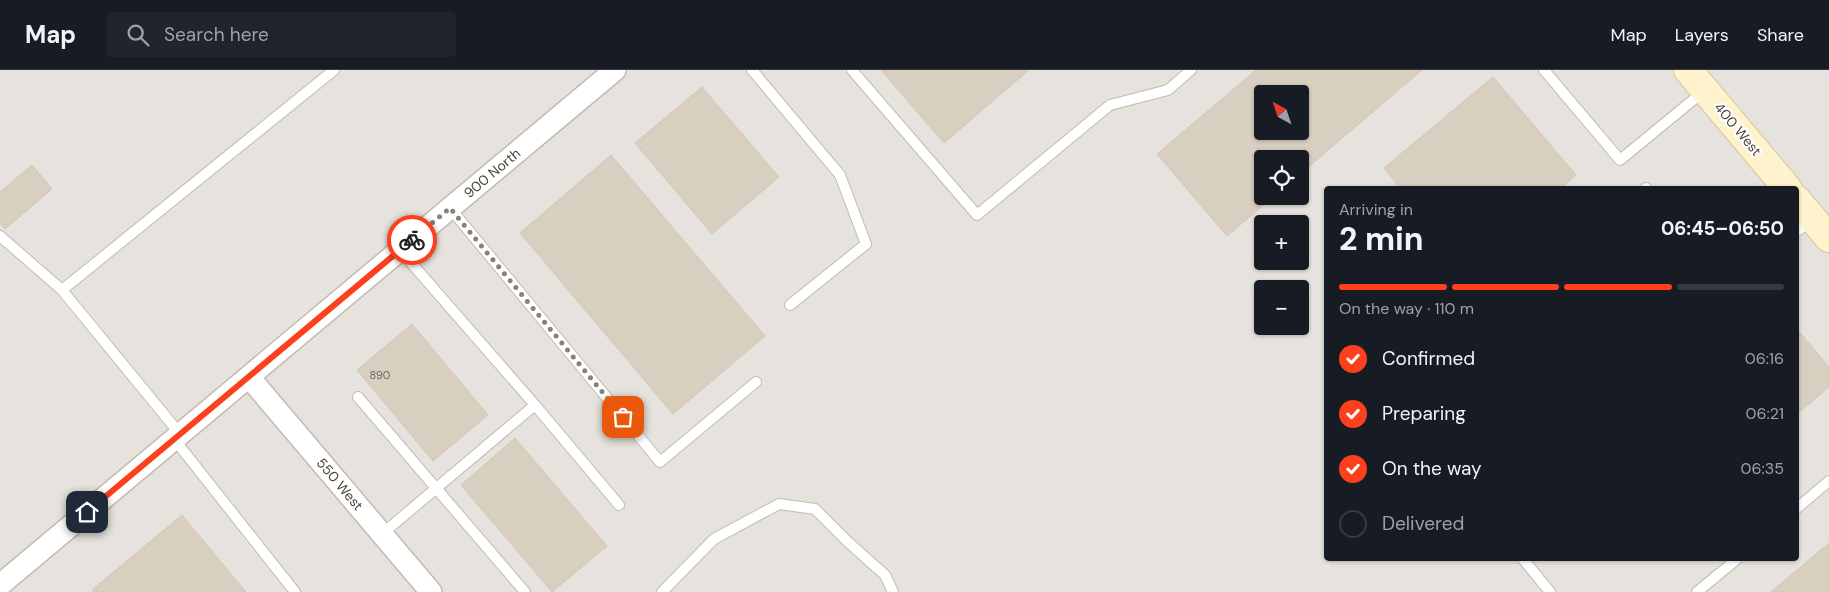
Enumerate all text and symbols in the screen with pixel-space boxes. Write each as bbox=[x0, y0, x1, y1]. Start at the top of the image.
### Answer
search box bbox=[106, 12, 456, 57]
text: Map bbox=[25, 19, 76, 50]
icon: search bbox=[124, 21, 152, 49]
text: Search here bbox=[164, 22, 269, 47]
text: Map bbox=[1611, 23, 1647, 47]
text: Layers bbox=[1675, 23, 1729, 47]
text: Share bbox=[1757, 23, 1804, 47]
north arrow bbox=[1254, 85, 1309, 140]
map controls bbox=[1254, 85, 1309, 335]
street label: 400 West bbox=[1710, 99, 1766, 159]
street label: 900 North bbox=[460, 144, 524, 202]
button: locate bbox=[1254, 150, 1309, 205]
text: Arriving in bbox=[1339, 199, 1413, 220]
courier bbox=[387, 215, 437, 265]
button: + bbox=[1254, 215, 1309, 270]
text: 06:45–06:50 bbox=[1661, 216, 1784, 241]
text: 2 min bbox=[1339, 218, 1424, 260]
icon: bike bbox=[398, 226, 426, 254]
button: − bbox=[1254, 280, 1309, 335]
text: On the way · 110 m bbox=[1339, 298, 1474, 319]
icon: check bbox=[1339, 345, 1367, 373]
text: Confirmed bbox=[1382, 346, 1475, 371]
text: 06:16 bbox=[1745, 348, 1784, 369]
house number: 890 bbox=[370, 368, 390, 382]
pin bbox=[602, 396, 644, 438]
icon: check bbox=[1339, 400, 1367, 428]
text: Preparing bbox=[1382, 401, 1466, 426]
icon: bag bbox=[609, 403, 637, 431]
text: 06:21 bbox=[1746, 403, 1784, 424]
street label: 550 West bbox=[313, 454, 367, 514]
icon: check bbox=[1339, 455, 1367, 483]
text: On the way bbox=[1382, 456, 1482, 481]
text: 06:35 bbox=[1741, 458, 1784, 479]
pin bbox=[66, 491, 108, 533]
icon: home bbox=[73, 498, 101, 526]
text: Delivered bbox=[1382, 511, 1464, 536]

